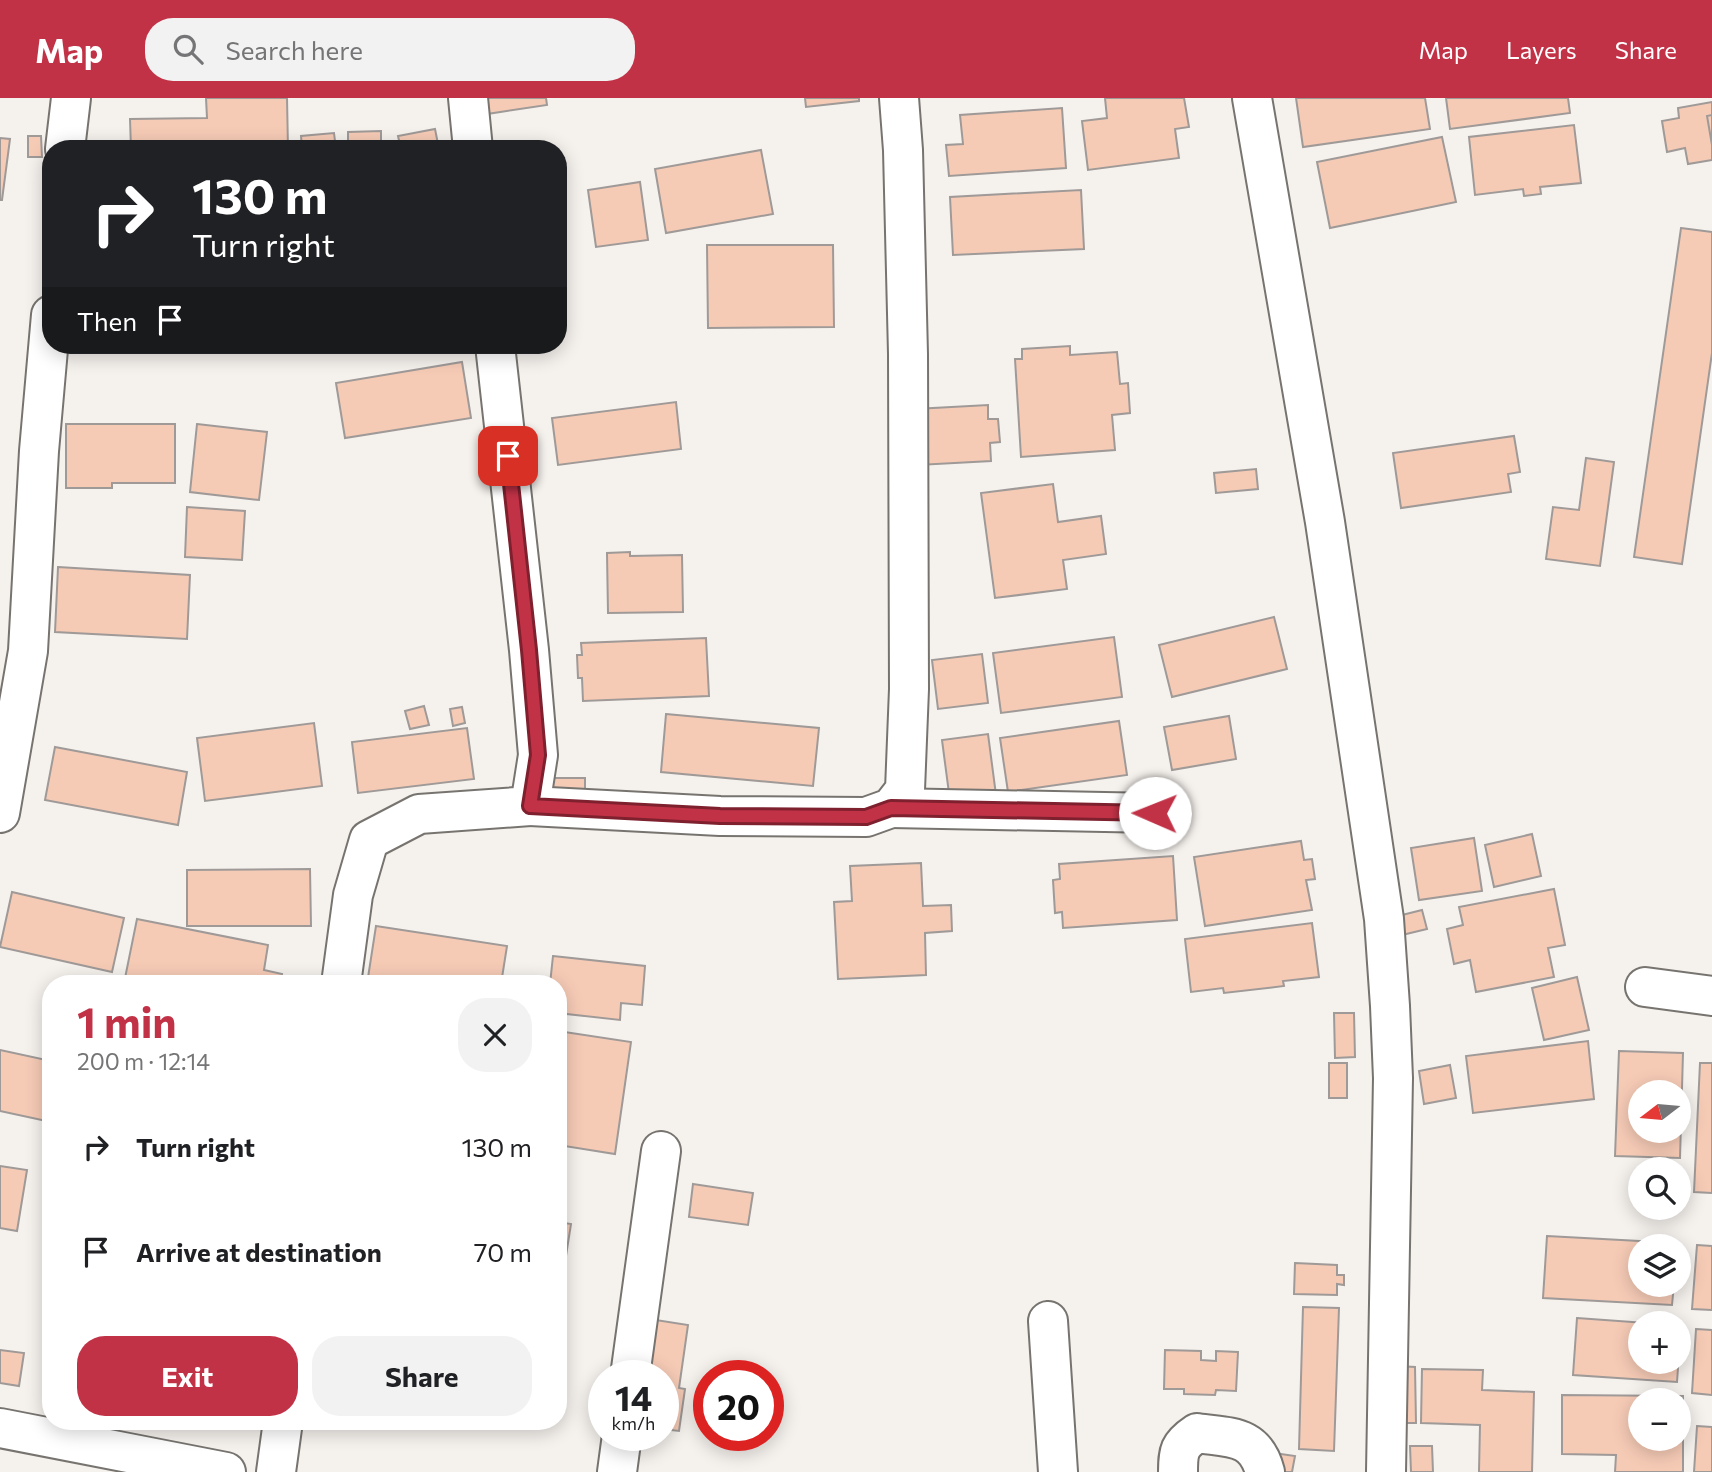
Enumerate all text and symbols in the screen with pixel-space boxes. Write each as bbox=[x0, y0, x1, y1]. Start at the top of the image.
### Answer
search box bbox=[145, 18, 635, 81]
text: Map bbox=[35, 29, 103, 70]
icon: search bbox=[169, 30, 207, 68]
text: Search here bbox=[225, 34, 363, 65]
text: Map bbox=[1419, 35, 1468, 64]
text: Layers bbox=[1506, 35, 1577, 64]
text: Share bbox=[1615, 35, 1677, 64]
text: 130 m bbox=[192, 164, 327, 224]
icon: right bbox=[77, 168, 168, 259]
text: Turn right bbox=[192, 224, 335, 264]
icon: arrive bbox=[151, 301, 189, 339]
text: Then bbox=[77, 305, 137, 336]
pin bbox=[478, 426, 538, 486]
icon: arrive bbox=[489, 437, 527, 475]
position arrow bbox=[1118, 776, 1192, 850]
text: 1 min bbox=[77, 995, 177, 1047]
button: close bbox=[458, 998, 532, 1072]
text: 200 m · 12:14 bbox=[77, 1047, 210, 1075]
north arrow bbox=[1628, 1080, 1690, 1143]
map controls bbox=[1628, 1080, 1691, 1451]
icon: right bbox=[77, 1128, 115, 1166]
text: Turn right bbox=[136, 1131, 255, 1162]
text: 130 m bbox=[461, 1131, 532, 1162]
button: search bbox=[1628, 1157, 1691, 1220]
icon: arrive bbox=[77, 1233, 115, 1271]
button: layers bbox=[1628, 1234, 1691, 1297]
text: Arrive at destination bbox=[136, 1236, 382, 1267]
text: 70 m bbox=[474, 1236, 532, 1267]
button: + bbox=[1628, 1311, 1691, 1374]
button: Exit bbox=[77, 1336, 298, 1416]
button: Share bbox=[312, 1336, 532, 1416]
speed limit sign: 20 bbox=[693, 1360, 784, 1451]
text: 14 bbox=[615, 1375, 652, 1418]
button: − bbox=[1628, 1388, 1691, 1451]
text: km/h bbox=[612, 1412, 655, 1434]

